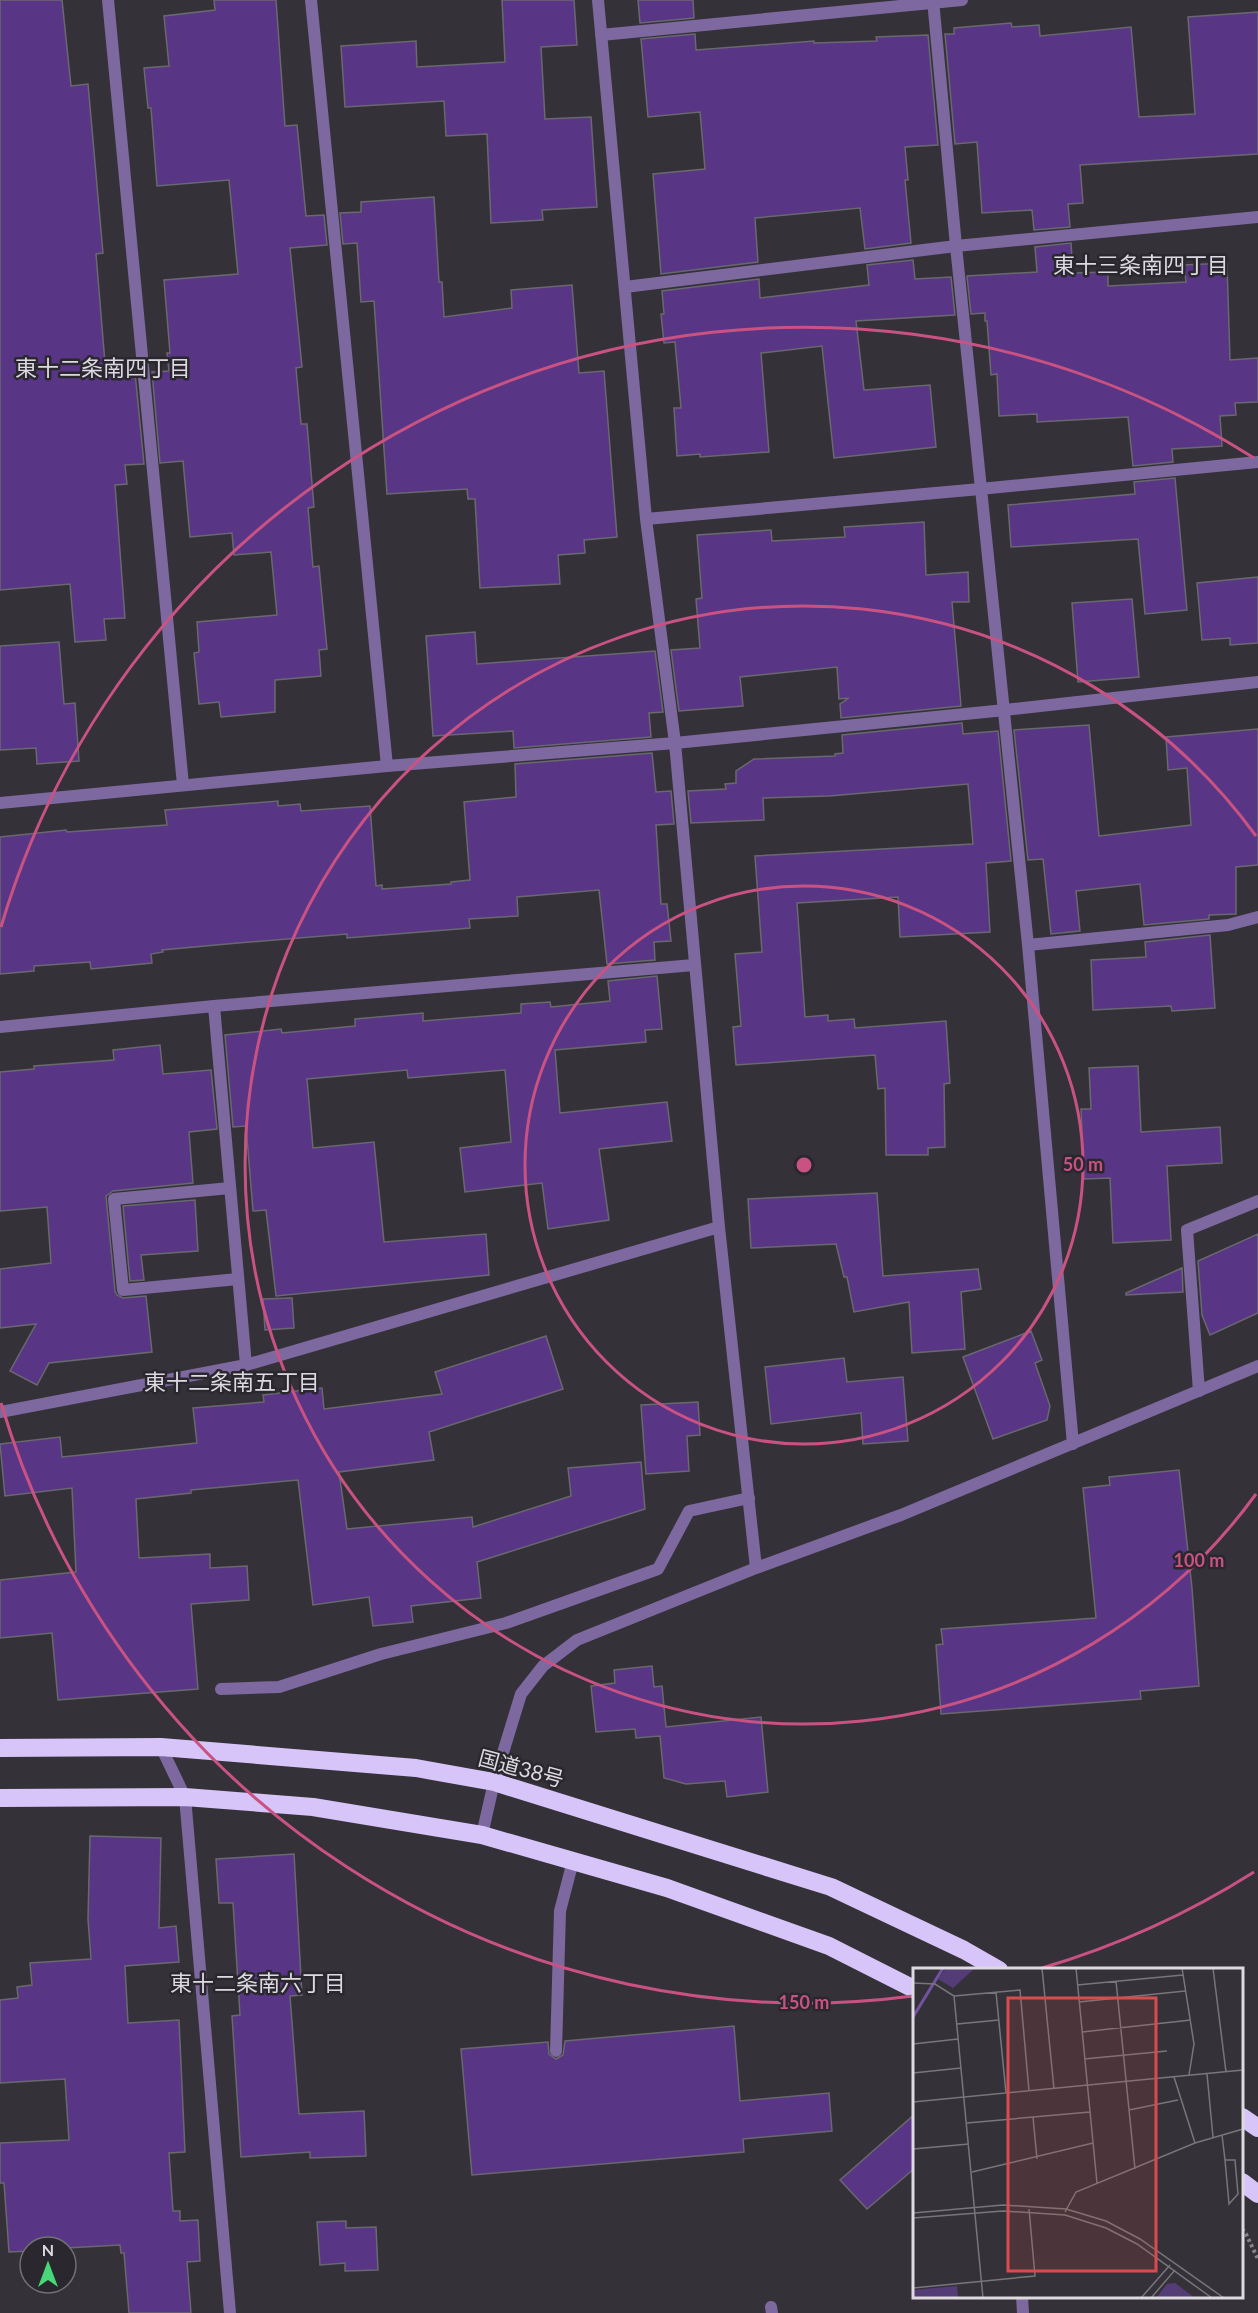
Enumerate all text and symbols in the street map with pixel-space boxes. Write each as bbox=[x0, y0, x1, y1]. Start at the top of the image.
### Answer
district label: 東十三条南四丁目 bbox=[1053, 251, 1229, 278]
district label: 東十二条南四丁目 bbox=[15, 354, 191, 381]
text: 50 m bbox=[1063, 1153, 1103, 1175]
centre of rings bbox=[794, 1155, 814, 1175]
district label: 東十二条南五丁目 bbox=[144, 1368, 320, 1395]
text: 100 m bbox=[1174, 1549, 1224, 1571]
street label: 国道38号 bbox=[476, 1744, 567, 1791]
inset map bbox=[913, 1968, 1243, 2298]
district label: 東十二条南六丁目 bbox=[170, 1969, 346, 1996]
text: 150 m bbox=[779, 1991, 829, 2013]
north arrow bbox=[18, 2235, 78, 2295]
text: N bbox=[42, 2240, 54, 2259]

